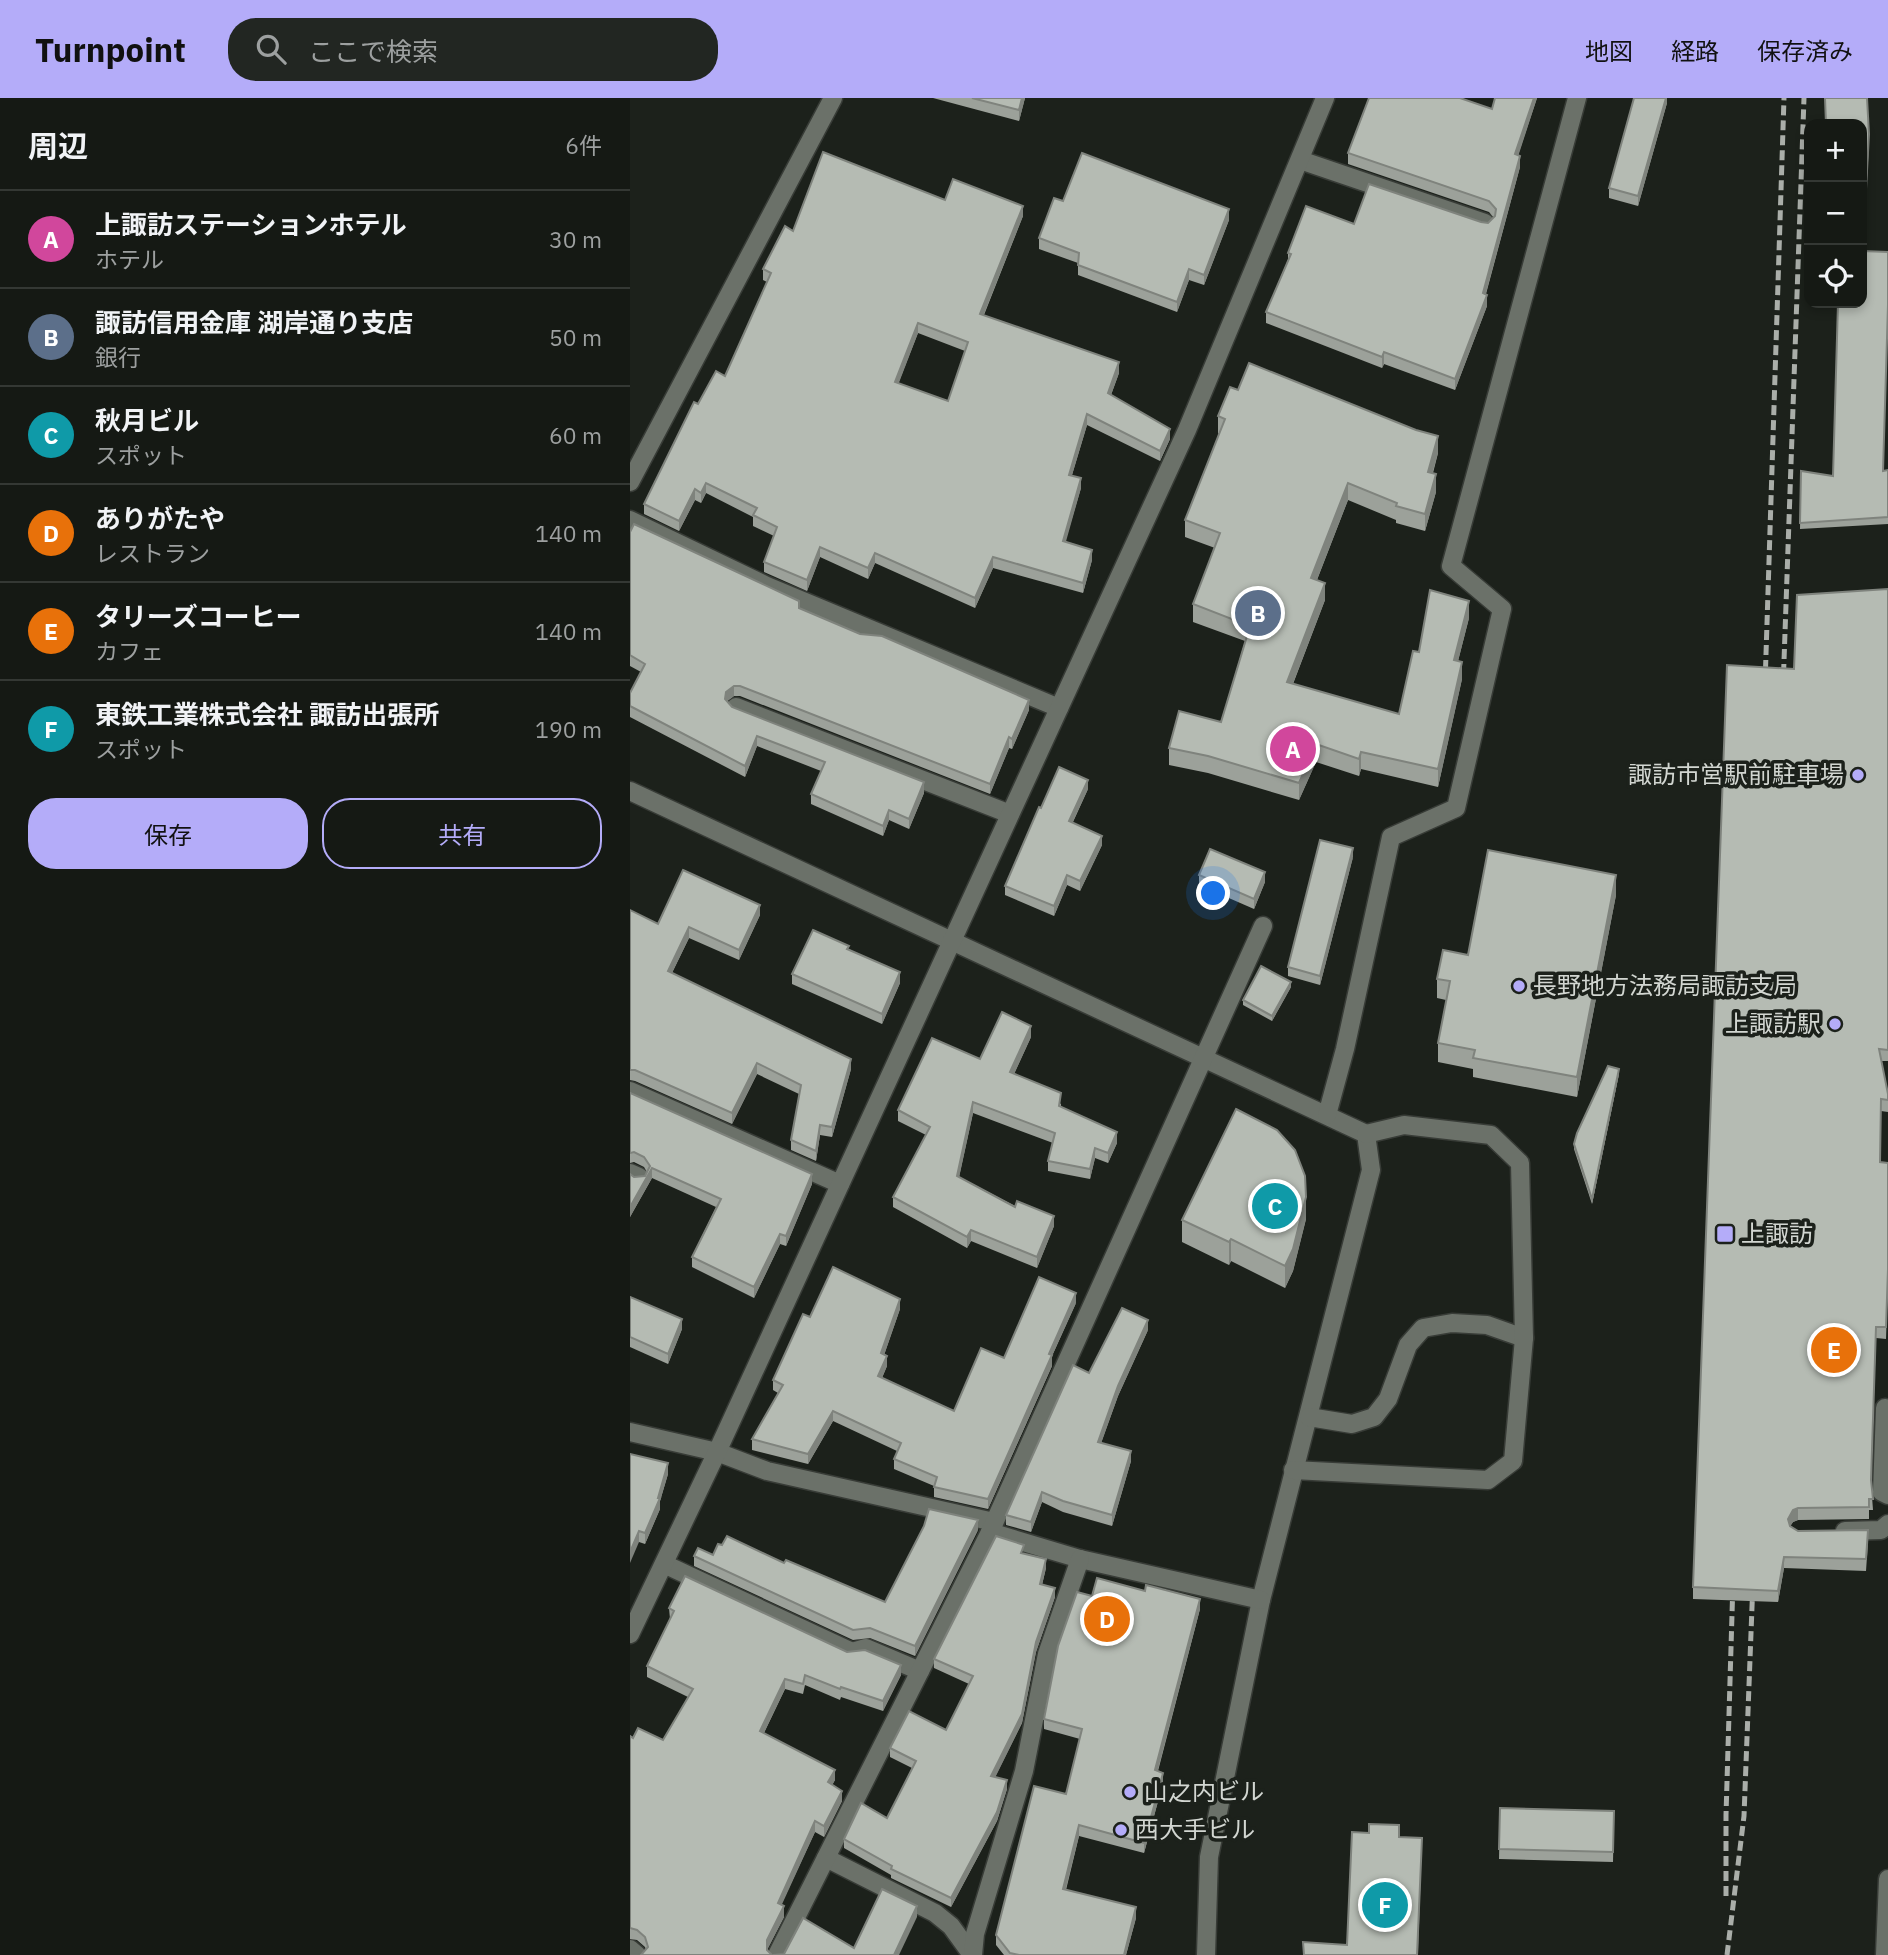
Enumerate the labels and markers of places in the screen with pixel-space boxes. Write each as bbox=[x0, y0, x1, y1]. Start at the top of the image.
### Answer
pin: B bbox=[1235, 587, 1281, 639]
pin: A bbox=[1270, 723, 1316, 775]
place label: 諏訪市営駅前駐車場 bbox=[1628, 758, 1844, 790]
marker: 諏訪市営駅前駐車場 bbox=[1850, 767, 1866, 783]
place label: 長野地方法務局諏訪支局 bbox=[1533, 969, 1797, 1001]
marker: 長野地方法務局諏訪支局 bbox=[1511, 978, 1527, 994]
place label: 上諏訪駅 bbox=[1725, 1007, 1821, 1039]
marker: 上諏訪駅 bbox=[1827, 1016, 1843, 1032]
pin: C bbox=[1252, 1180, 1298, 1232]
place label: 上諏訪 bbox=[1741, 1217, 1813, 1249]
marker: 上諏訪 bbox=[1715, 1224, 1735, 1244]
pin: E bbox=[1811, 1324, 1857, 1376]
pin: D bbox=[1084, 1593, 1130, 1645]
place label: 山之内ビル bbox=[1144, 1775, 1264, 1807]
marker: 山之内ビル bbox=[1122, 1784, 1138, 1800]
place label: 西大手ビル bbox=[1135, 1813, 1255, 1845]
marker: 西大手ビル bbox=[1113, 1822, 1129, 1838]
pin: F bbox=[1362, 1879, 1408, 1931]

